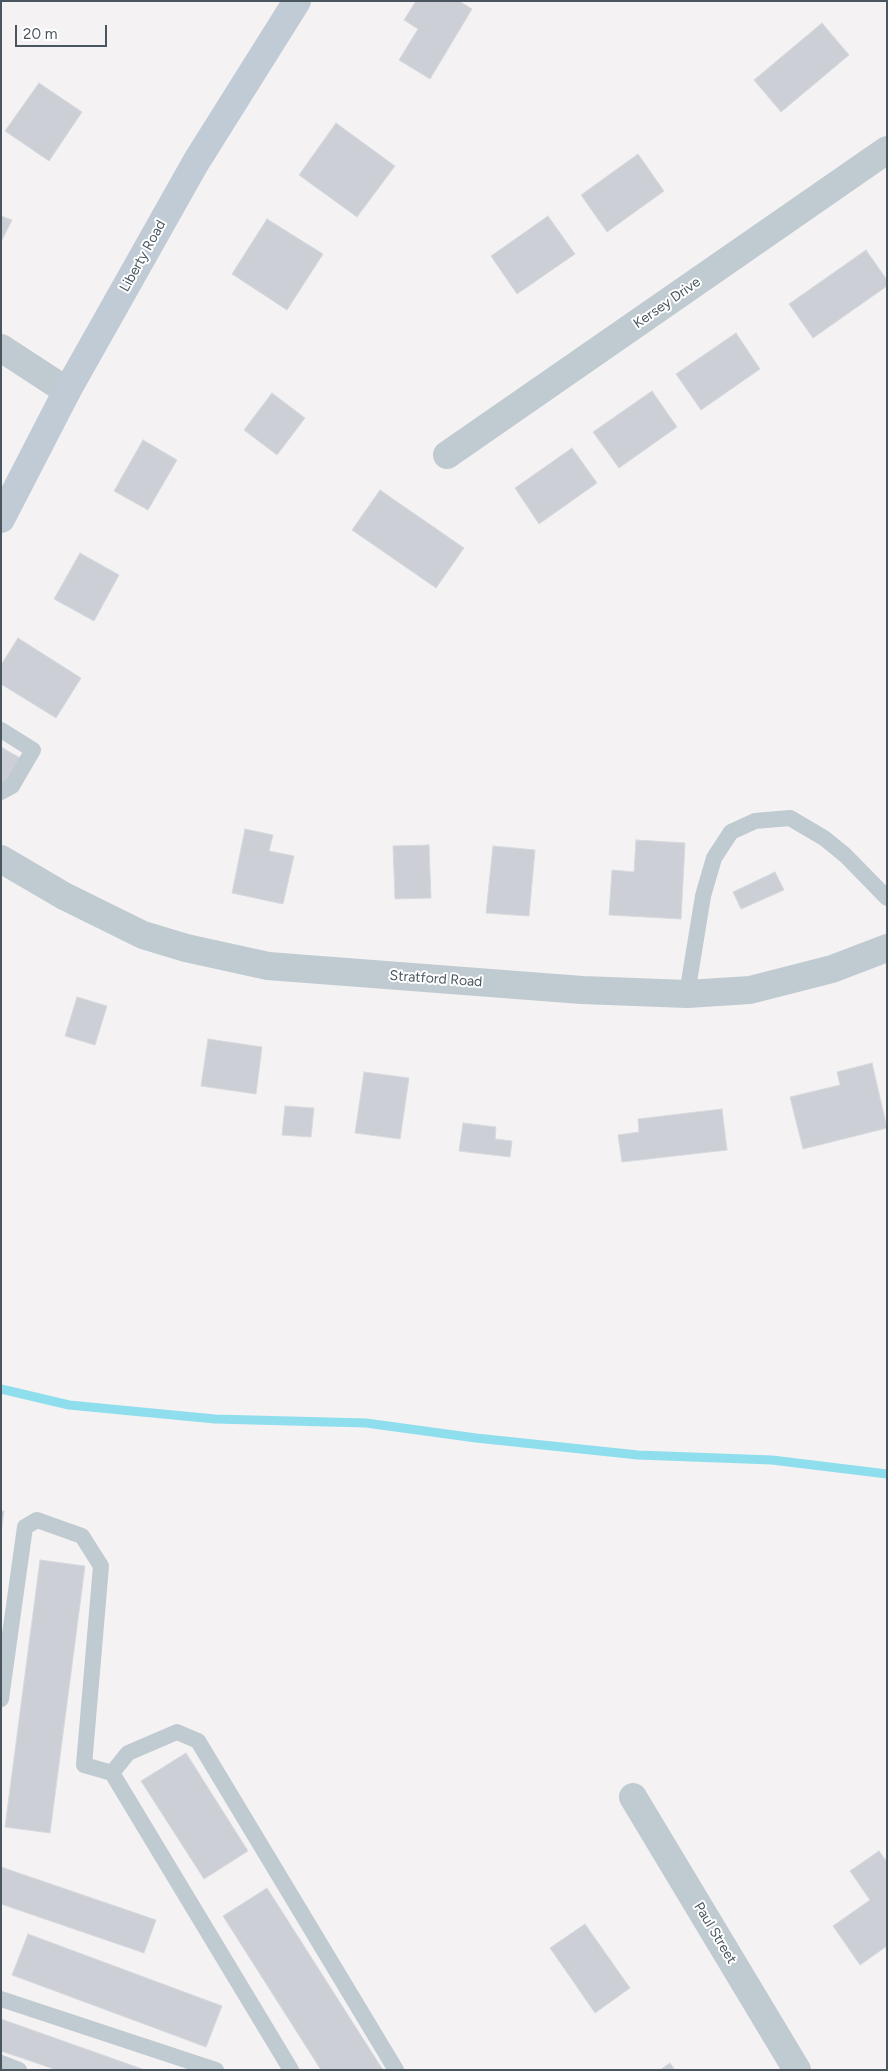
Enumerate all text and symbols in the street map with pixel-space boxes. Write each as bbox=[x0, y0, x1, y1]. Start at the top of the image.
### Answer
scale bar bbox=[18, 15, 110, 47]
text: 20 m bbox=[23, 25, 57, 43]
street label: Liberty Road bbox=[116, 217, 170, 295]
street label: Kersey Drive bbox=[630, 274, 704, 332]
street label: Stratford Road bbox=[389, 967, 483, 991]
street label: Paul Street bbox=[690, 1899, 740, 1967]

